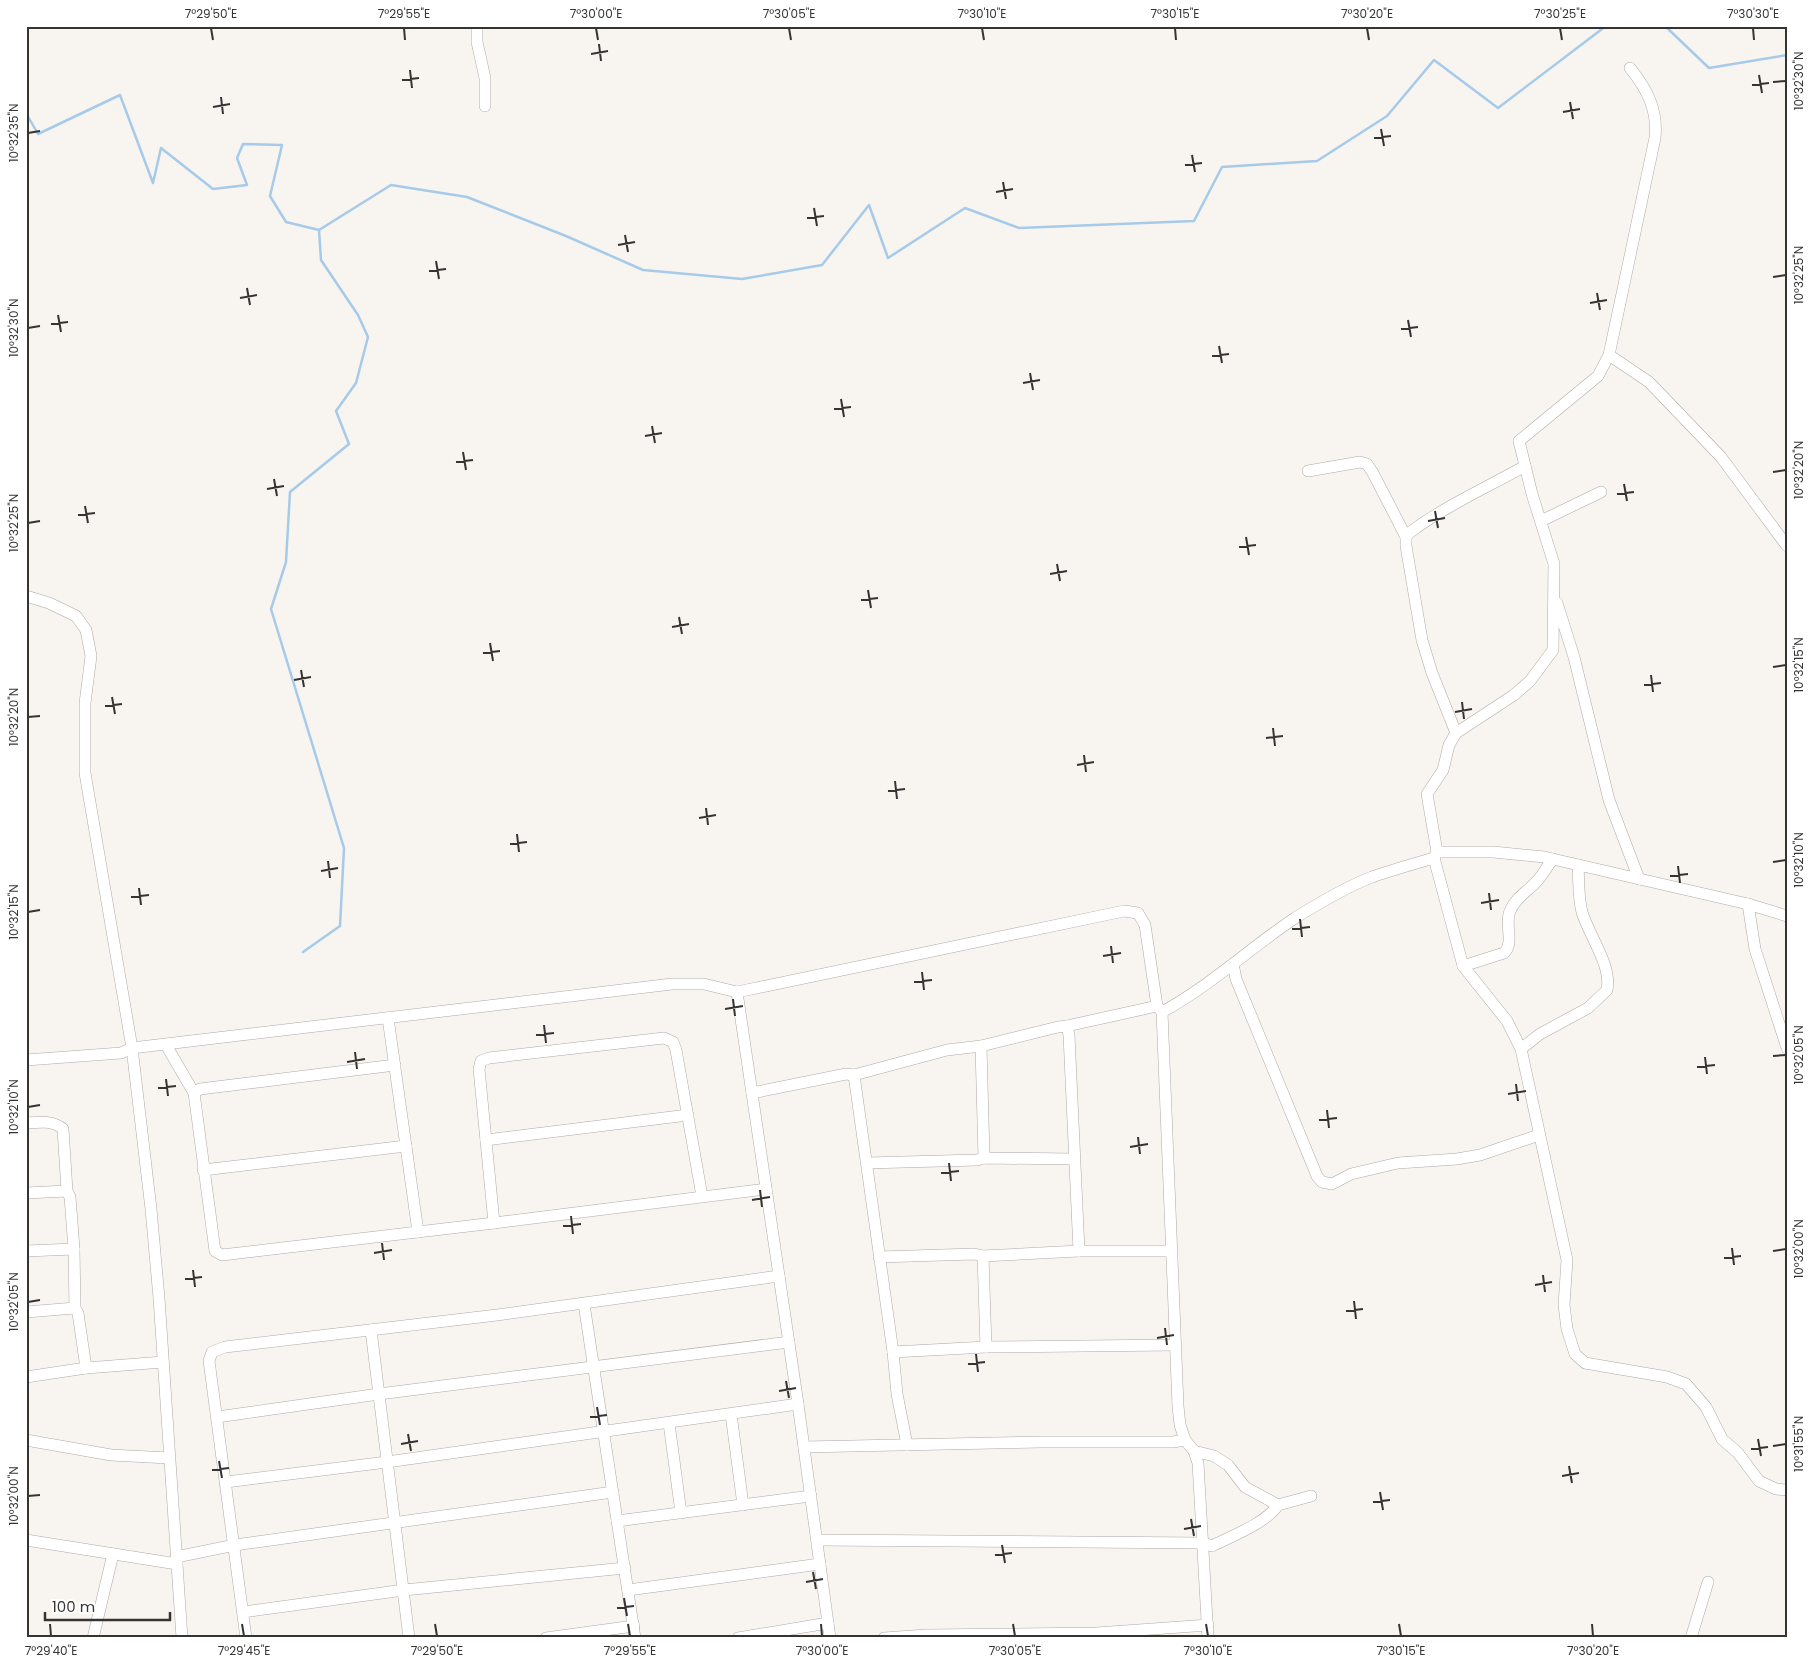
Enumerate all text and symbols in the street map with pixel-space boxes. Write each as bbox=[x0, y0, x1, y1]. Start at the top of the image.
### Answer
text: 7°29'50"E bbox=[185, 5, 237, 22]
text: 7°29'55"E bbox=[378, 5, 430, 22]
text: 7°30'00"E bbox=[570, 5, 622, 22]
text: 7°30'05"E bbox=[763, 5, 815, 22]
text: 7°30'10"E bbox=[957, 5, 1007, 22]
text: 7°30'15"E bbox=[1150, 5, 1200, 22]
text: 7°30'20"E bbox=[1341, 5, 1393, 22]
text: 7°30'25"E bbox=[1534, 5, 1586, 22]
text: 7°30'30"E bbox=[1727, 5, 1779, 22]
text: 10°32'30"N bbox=[1790, 52, 1807, 110]
text: 10°32'35"N bbox=[5, 104, 22, 162]
text: 10°32'25"N bbox=[1790, 246, 1807, 304]
text: 10°32'30"N bbox=[5, 299, 22, 357]
text: 10°32'20"N bbox=[1790, 441, 1807, 499]
text: 10°32'25"N bbox=[5, 494, 22, 552]
text: 10°32'15"N bbox=[1790, 637, 1807, 693]
text: 10°32'20"N bbox=[5, 688, 22, 746]
text: 10°32'10"N bbox=[1790, 832, 1807, 888]
text: 10°32'15"N bbox=[5, 884, 22, 940]
text: 10°32'05"N bbox=[1790, 1025, 1807, 1085]
text: 10°32'10"N bbox=[5, 1079, 22, 1135]
text: 10°32'00"N bbox=[1790, 1219, 1807, 1279]
text: 10°32'05"N bbox=[5, 1272, 22, 1332]
text: 10°31'55"N bbox=[1790, 1416, 1807, 1472]
text: 10°32'00"N bbox=[5, 1466, 22, 1526]
scale bar bbox=[45, 1589, 170, 1621]
text: 100 m bbox=[52, 1596, 95, 1617]
text: 7°29'40"E bbox=[25, 1642, 77, 1659]
text: 7°29'45"E bbox=[218, 1642, 270, 1659]
text: 7°29'50"E bbox=[411, 1642, 463, 1659]
text: 7°29'55"E bbox=[604, 1642, 656, 1659]
text: 7°30'00"E bbox=[796, 1642, 848, 1659]
text: 7°30'05"E bbox=[989, 1642, 1041, 1659]
text: 7°30'10"E bbox=[1183, 1642, 1233, 1659]
text: 7°30'15"E bbox=[1376, 1642, 1426, 1659]
text: 7°30'20"E bbox=[1567, 1642, 1619, 1659]

